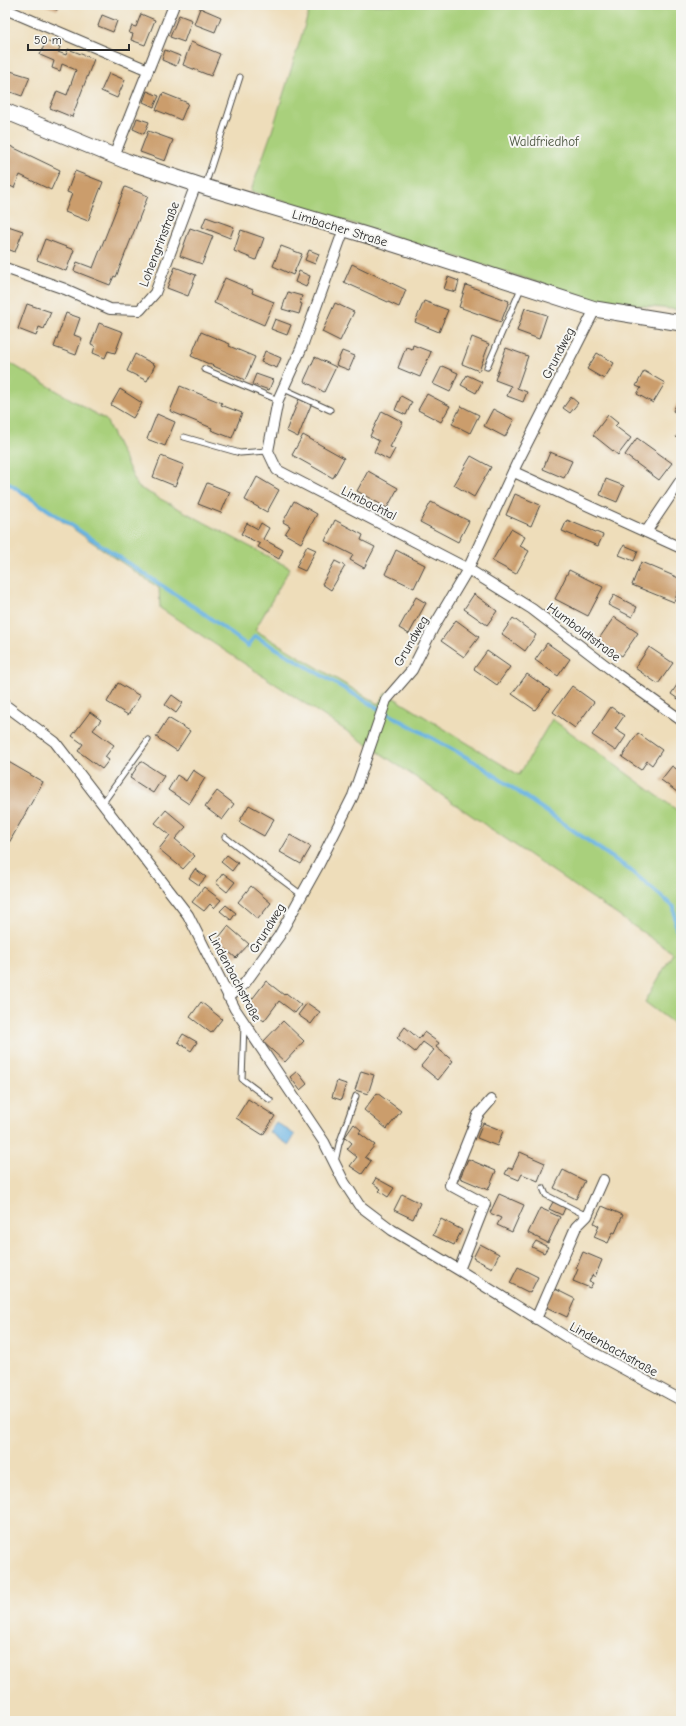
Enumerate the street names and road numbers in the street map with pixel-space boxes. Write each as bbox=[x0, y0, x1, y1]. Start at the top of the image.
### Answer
street label: Lohengrinstraße bbox=[136, 199, 182, 289]
street label: Limbacher Straße bbox=[290, 206, 390, 250]
street label: Grundweg bbox=[539, 325, 577, 381]
street label: Limbachtal bbox=[339, 483, 399, 523]
street label: Humboldtstraße bbox=[544, 599, 624, 665]
street label: Grundweg bbox=[390, 613, 432, 669]
street label: Grundweg bbox=[246, 900, 288, 956]
street label: Lindenbachstraße bbox=[205, 930, 265, 1024]
street label: Lindenbachstraße bbox=[567, 1319, 661, 1380]

